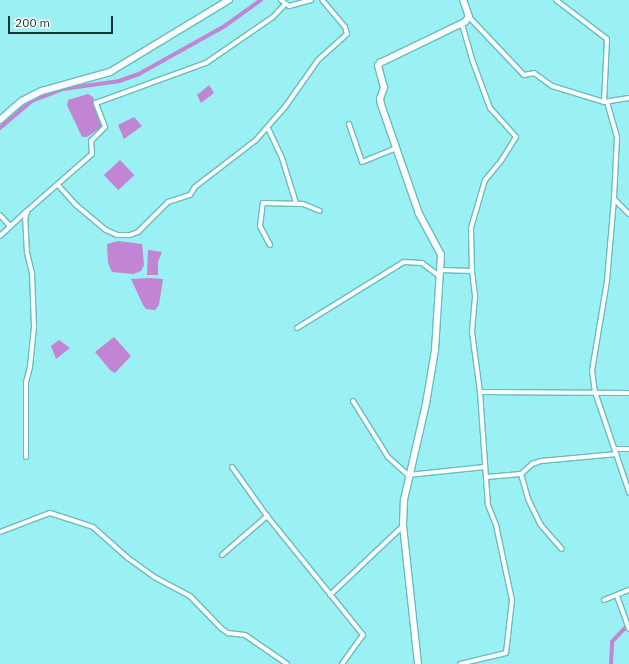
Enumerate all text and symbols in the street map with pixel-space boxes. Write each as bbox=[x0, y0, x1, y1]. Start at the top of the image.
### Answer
scale bar bbox=[10, 8, 115, 34]
text: 200 m bbox=[15, 15, 50, 30]

